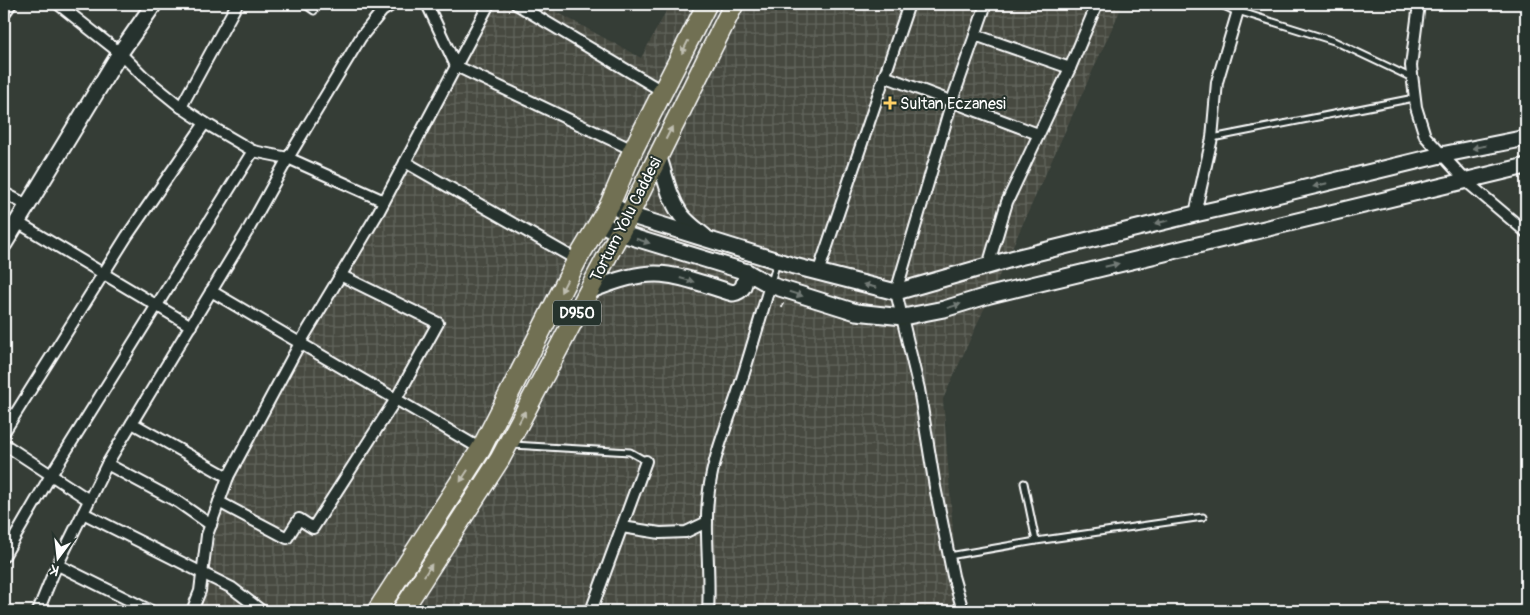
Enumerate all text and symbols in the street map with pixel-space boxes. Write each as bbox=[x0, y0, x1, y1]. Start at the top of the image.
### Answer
one-way arrow bbox=[681, 40, 689, 54]
place label: Sultan Eczanesi bbox=[900, 94, 1006, 114]
marker: Sultan Eczanesi bbox=[884, 97, 896, 109]
one-way arrow bbox=[665, 126, 673, 140]
one-way arrow bbox=[1470, 144, 1486, 152]
street label: Tortum Yolu Caddesi bbox=[586, 154, 666, 285]
one-way arrow bbox=[1313, 181, 1328, 189]
one-way arrow bbox=[1155, 218, 1170, 226]
one-way arrow bbox=[636, 237, 651, 245]
one-way arrow bbox=[1104, 261, 1119, 269]
one-way arrow bbox=[679, 277, 694, 285]
one-way arrow bbox=[560, 279, 568, 293]
one-way arrow bbox=[862, 282, 877, 290]
one-way arrow bbox=[789, 290, 804, 298]
road number: D950 bbox=[553, 300, 601, 326]
one-way arrow bbox=[947, 301, 962, 309]
one-way arrow bbox=[518, 410, 527, 424]
one-way arrow bbox=[459, 469, 469, 482]
north arrow bbox=[32, 532, 82, 582]
text: K bbox=[48, 561, 61, 579]
one-way arrow bbox=[424, 564, 433, 577]

